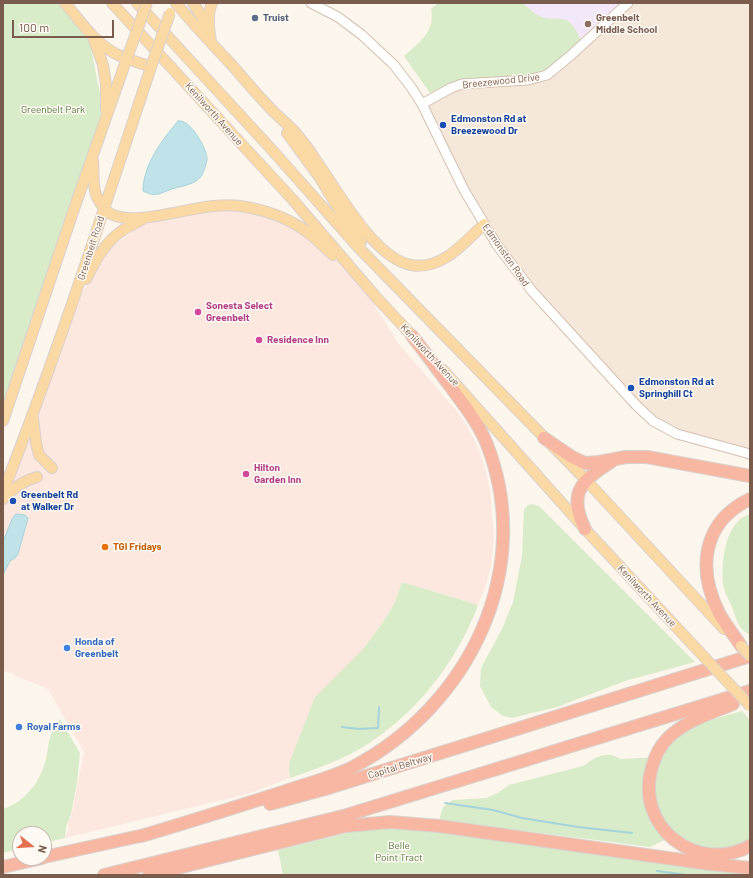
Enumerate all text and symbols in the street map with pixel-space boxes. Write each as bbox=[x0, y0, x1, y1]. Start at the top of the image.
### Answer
scale bar bbox=[14, 12, 116, 38]
place label: Truist bbox=[263, 12, 289, 24]
place label: Greenbelt Middle School bbox=[596, 12, 657, 36]
marker: Truist bbox=[250, 13, 260, 23]
marker: Greenbelt Middle School bbox=[583, 19, 593, 29]
text: 100 m bbox=[19, 20, 49, 34]
street label: Breezewood Drive bbox=[462, 71, 540, 91]
street label: Kenilworth Avenue bbox=[183, 80, 245, 148]
park label: Greenbelt Park bbox=[21, 104, 85, 116]
place label: Edmonston Rd at Breezewood Dr bbox=[451, 113, 526, 136]
marker: Edmonston Rd at Breezewood Dr bbox=[438, 120, 448, 130]
street label: Greenbelt Road bbox=[75, 215, 107, 281]
street label: Edmonston Road bbox=[480, 221, 532, 289]
place label: Sonesta Select Greenbelt bbox=[206, 300, 273, 324]
marker: Sonesta Select Greenbelt bbox=[193, 307, 203, 317]
street label: Kenilworth Avenue bbox=[398, 321, 462, 389]
place label: Residence Inn bbox=[267, 334, 329, 346]
marker: Residence Inn bbox=[254, 335, 264, 345]
place label: Edmonston Rd at Springhill Ct bbox=[639, 376, 714, 400]
marker: Edmonston Rd at Springhill Ct bbox=[626, 383, 636, 393]
place label: Hilton Garden Inn bbox=[254, 462, 301, 486]
marker: Hilton Garden Inn bbox=[241, 469, 251, 479]
place label: Greenbelt Rd at Walker Dr bbox=[21, 489, 78, 512]
marker: Greenbelt Rd at Walker Dr bbox=[8, 496, 18, 506]
place label: TGI Fridays bbox=[113, 541, 162, 553]
marker: TGI Fridays bbox=[100, 542, 110, 552]
street label: Kenilworth Avenue bbox=[615, 562, 679, 630]
place label: Honda of Greenbelt bbox=[75, 636, 119, 660]
marker: Honda of Greenbelt bbox=[62, 643, 72, 653]
place label: Royal Farms bbox=[27, 721, 80, 733]
marker: Royal Farms bbox=[14, 722, 24, 732]
street label: Capital Beltway bbox=[366, 751, 434, 781]
north arrow bbox=[12, 826, 52, 866]
park label: Belle Point Tract bbox=[375, 840, 423, 864]
text: N bbox=[36, 844, 50, 855]

